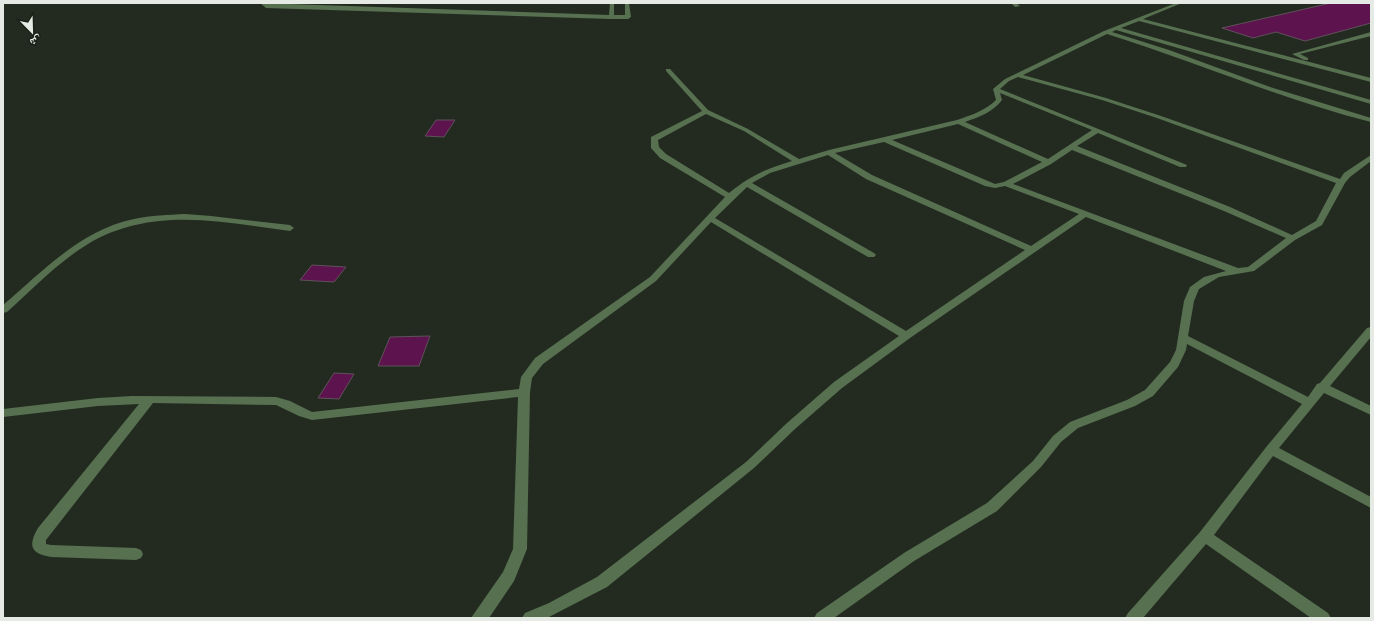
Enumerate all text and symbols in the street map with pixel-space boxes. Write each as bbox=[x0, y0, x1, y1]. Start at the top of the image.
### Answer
north arrow bbox=[12, 12, 52, 52]
text: ش bbox=[27, 32, 44, 49]

